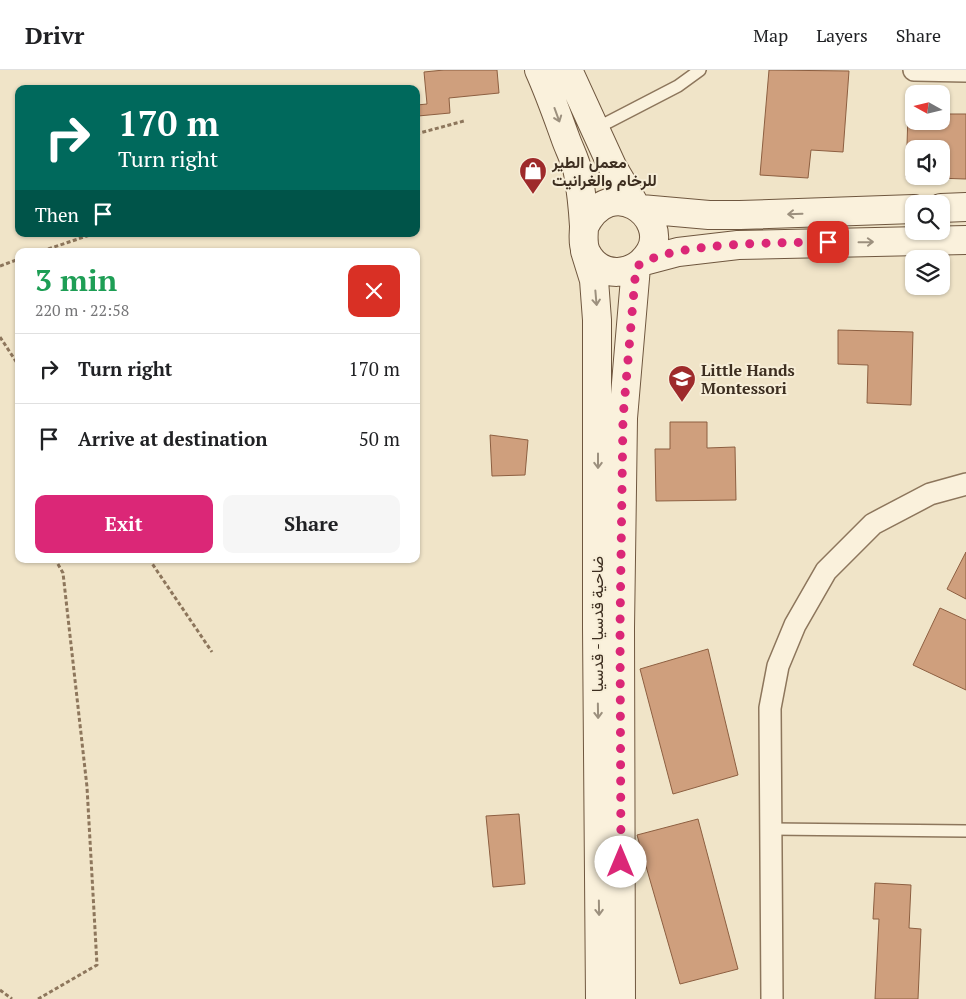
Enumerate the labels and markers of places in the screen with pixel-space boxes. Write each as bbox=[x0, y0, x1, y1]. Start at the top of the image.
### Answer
place label: معمل الطير للرخام والغرانيت bbox=[551, 151, 657, 191]
shop icon: معمل الطير للرخام والغرانيت bbox=[518, 156, 548, 195]
pin bbox=[807, 221, 849, 263]
place label: Little Hands Montessori bbox=[701, 359, 795, 399]
school or university icon: Little Hands Montessori bbox=[667, 364, 697, 403]

